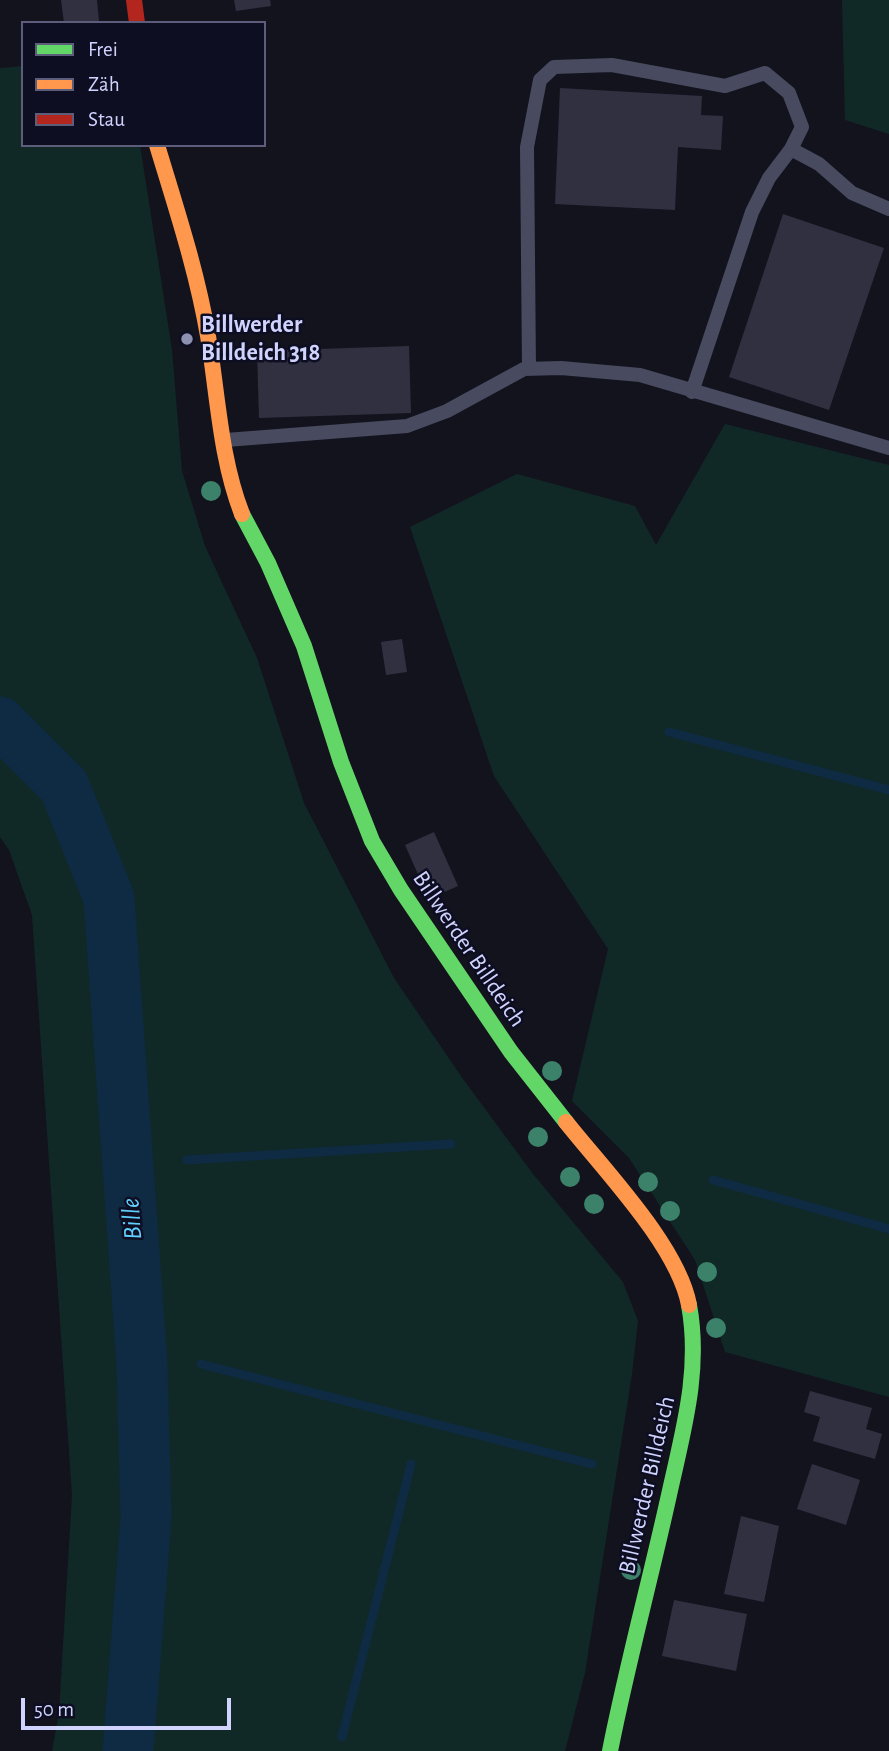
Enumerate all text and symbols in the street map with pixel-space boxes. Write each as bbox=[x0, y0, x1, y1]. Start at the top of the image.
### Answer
legend bbox=[21, 21, 266, 147]
text: Frei bbox=[88, 39, 118, 60]
text: Zäh bbox=[88, 74, 120, 95]
text: Stau bbox=[88, 109, 125, 130]
place label: Billwerder Billdeich 318 bbox=[201, 311, 320, 367]
marker: Billwerder Billdeich 318 bbox=[179, 331, 195, 347]
street label: Billwerder Billdeich bbox=[406, 866, 532, 1032]
water label: Bille bbox=[115, 1197, 149, 1241]
street label: Billwerder Billdeich bbox=[613, 1393, 681, 1577]
scale bar bbox=[24, 1684, 234, 1728]
text: 50 m bbox=[34, 1699, 74, 1720]

